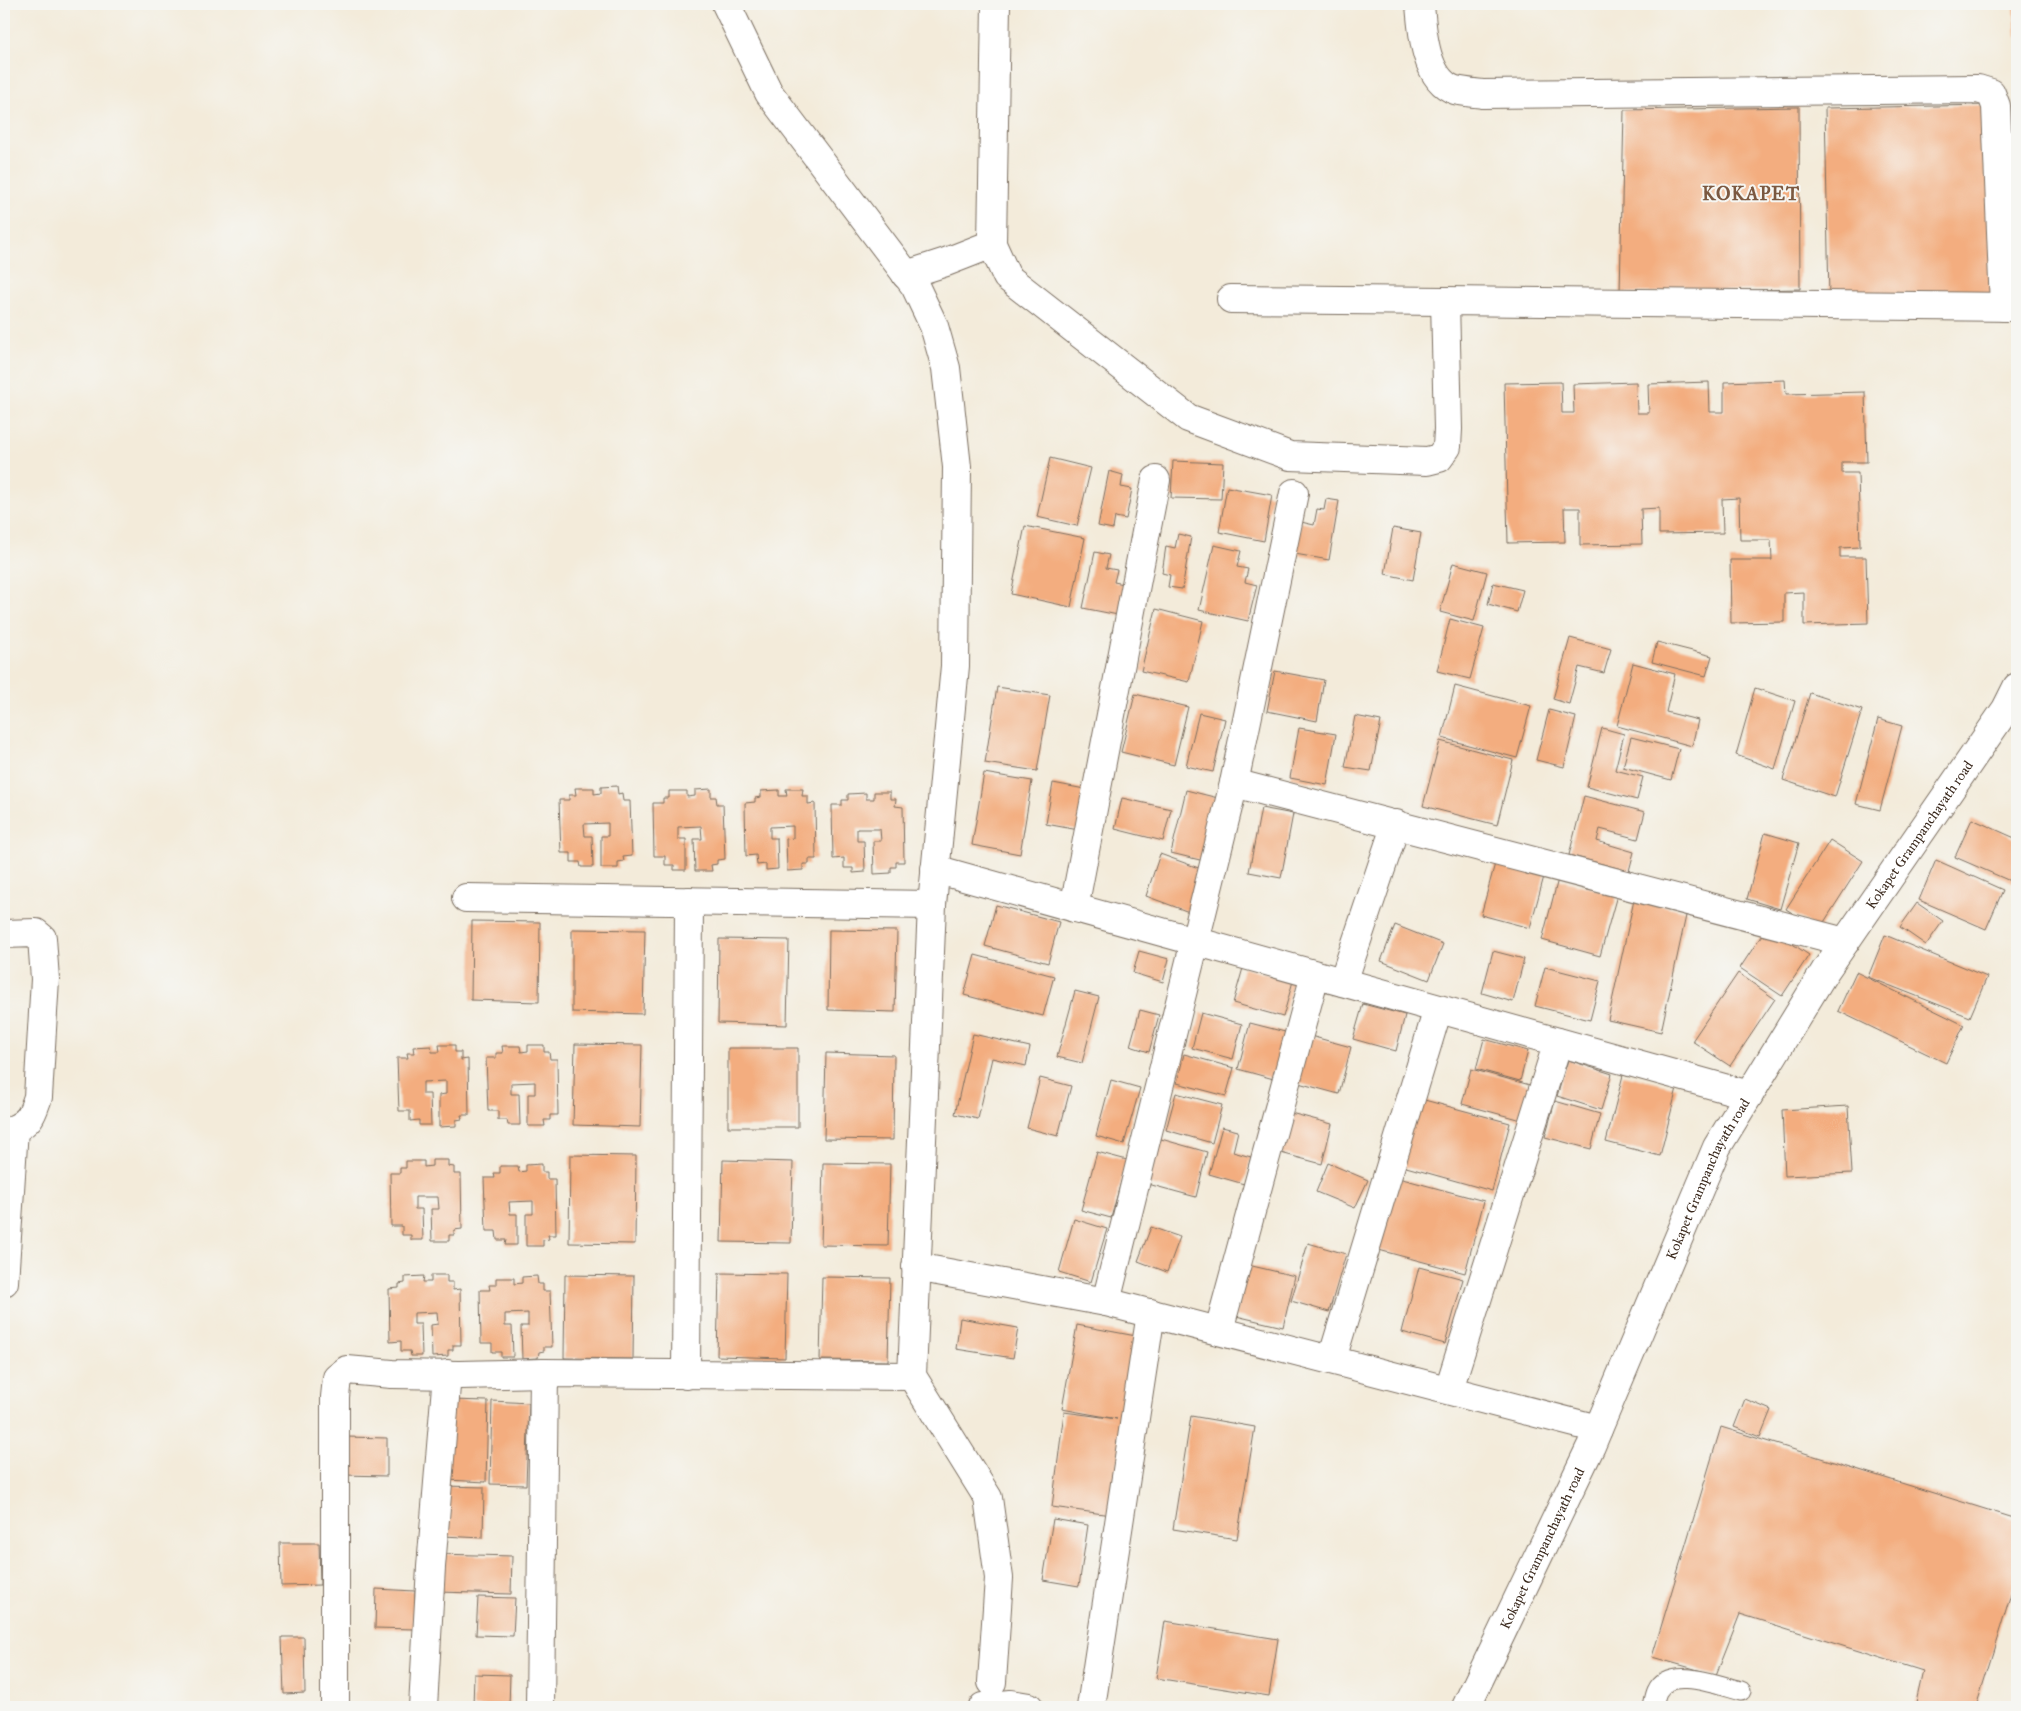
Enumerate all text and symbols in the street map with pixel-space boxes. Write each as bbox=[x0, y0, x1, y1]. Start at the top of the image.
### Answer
district label: KOKAPET bbox=[1702, 182, 1800, 205]
street label: Kokapet Grampanchayath road bbox=[1862, 757, 1976, 912]
street label: Kokapet Grampanchayath road bbox=[1662, 1095, 1753, 1262]
street label: Kokapet Grampanchayath road bbox=[1496, 1465, 1588, 1632]

